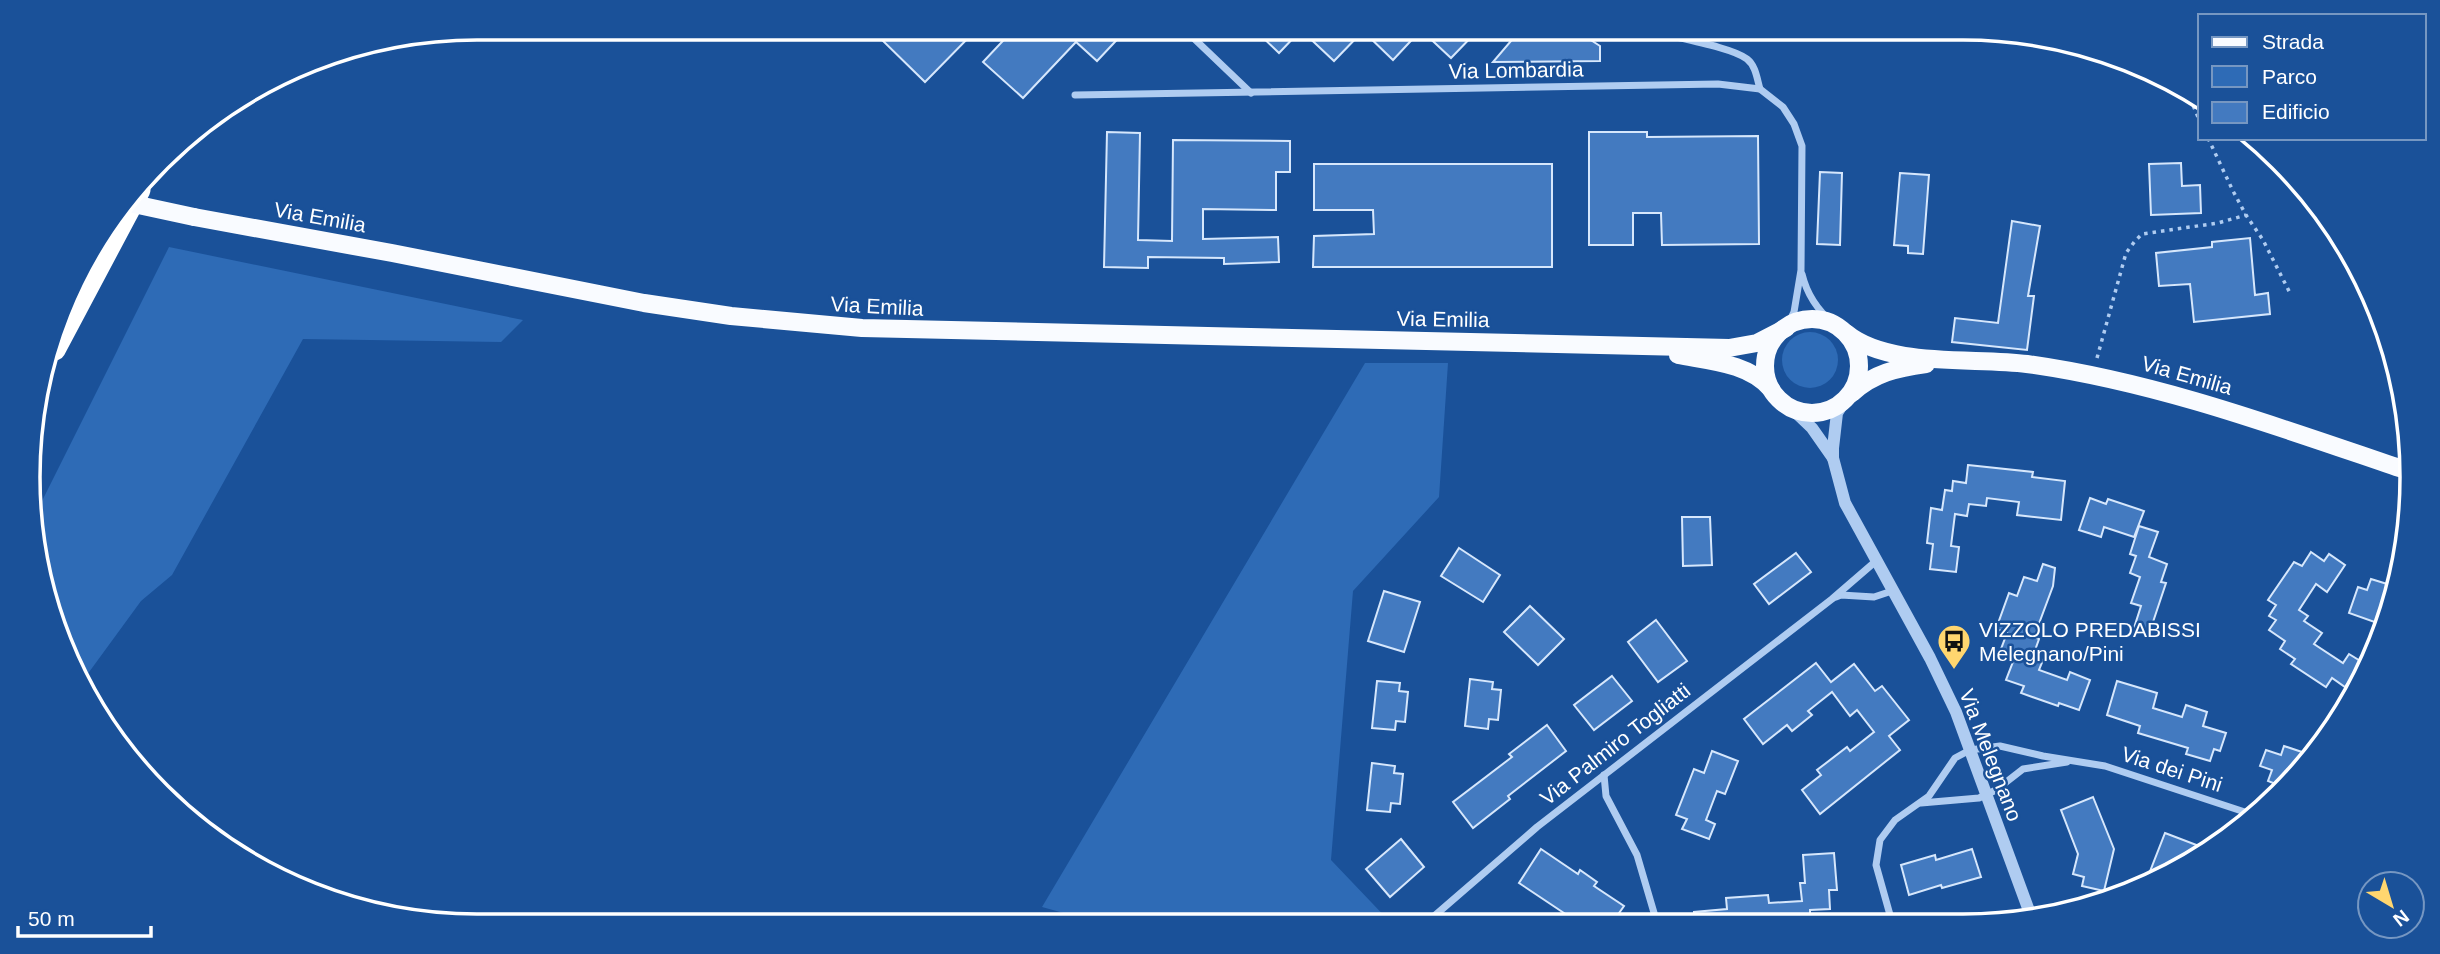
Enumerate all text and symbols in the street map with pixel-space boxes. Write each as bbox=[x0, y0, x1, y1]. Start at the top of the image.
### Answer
legend bbox=[2198, 14, 2426, 140]
text: Strada bbox=[2262, 30, 2324, 53]
street label: Via Lombardia bbox=[1448, 57, 1584, 83]
text: Parco bbox=[2262, 65, 2317, 88]
text: Edificio bbox=[2262, 100, 2330, 123]
street label: Via Emilia bbox=[272, 198, 368, 236]
street label: Via Emilia bbox=[830, 292, 924, 320]
street label: Via Emilia bbox=[1396, 307, 1490, 331]
street label: Via Emilia bbox=[2139, 351, 2235, 399]
place label: VIZZOLO PREDABISSI Melegnano/Pini bbox=[1979, 618, 2201, 665]
bus stop icon: VIZZOLO PREDABISSI Melegnano/Pini bbox=[1935, 622, 1973, 671]
street label: Via Palmiro Togliatti bbox=[1536, 678, 1694, 810]
street label: Via Melegnano bbox=[1955, 686, 2027, 824]
street label: Via dei Pini bbox=[2119, 742, 2225, 796]
north arrow bbox=[2356, 870, 2426, 940]
scale bar bbox=[18, 894, 150, 938]
text: N bbox=[2389, 906, 2413, 931]
text: 50 m bbox=[28, 907, 75, 930]

